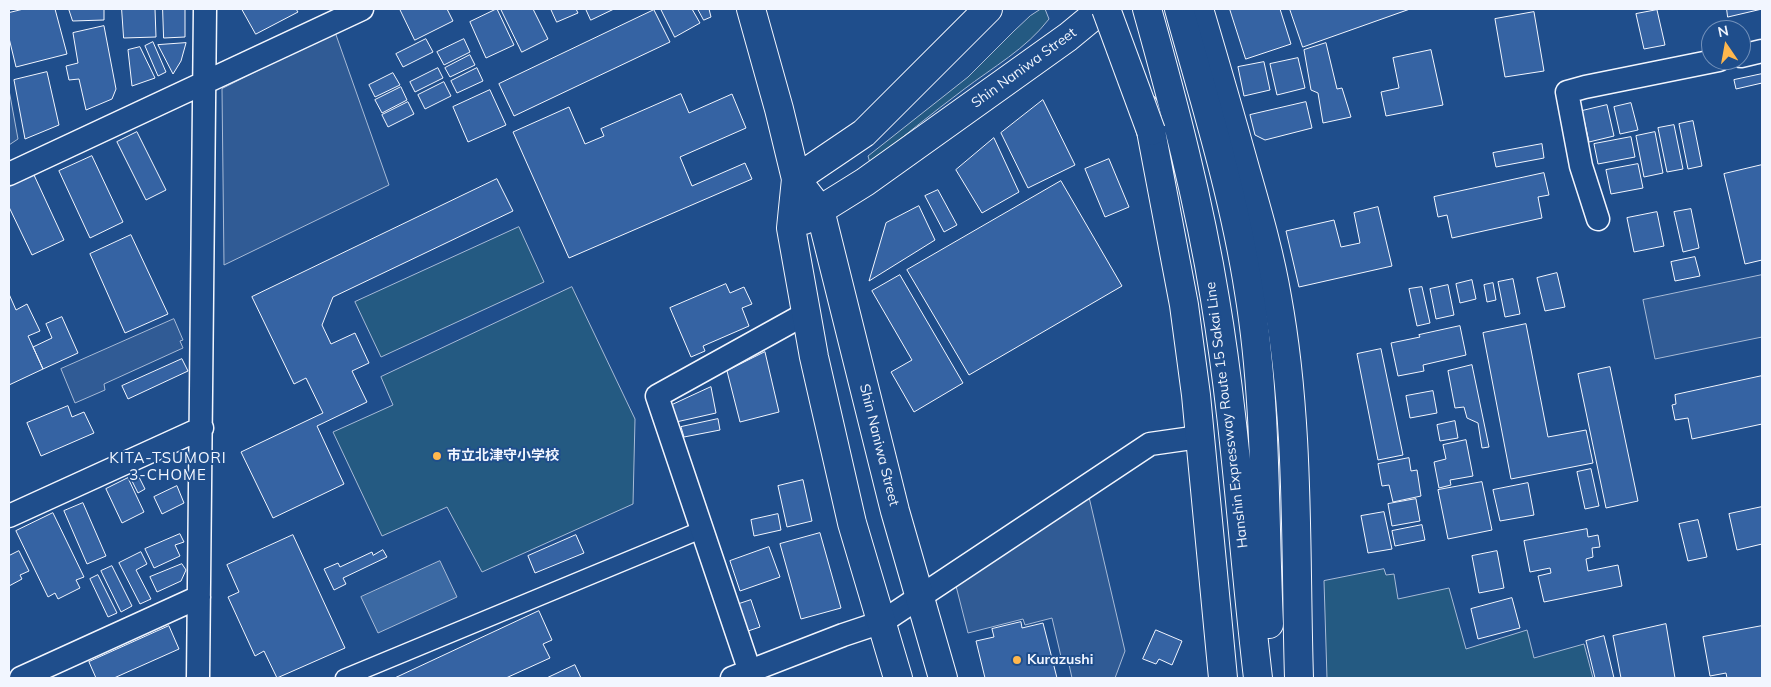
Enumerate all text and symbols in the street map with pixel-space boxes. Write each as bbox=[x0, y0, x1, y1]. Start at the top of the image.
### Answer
north arrow bbox=[1701, 20, 1751, 70]
text: N bbox=[1716, 21, 1730, 41]
street label: Shin Naniwa Street bbox=[968, 24, 1080, 112]
street label: Hanshin Expressway Route 15 Sakai Line bbox=[1202, 281, 1252, 549]
street label: Shin Naniwa Street bbox=[856, 382, 902, 508]
place label: 市立北津守小学校 bbox=[447, 448, 559, 464]
district label: KITA-TSUMORI 3-CHOME bbox=[108, 449, 228, 484]
marker: 市立北津守小学校 bbox=[431, 450, 443, 462]
place label: Kurazushi bbox=[1027, 652, 1093, 668]
marker: Kurazushi bbox=[1011, 654, 1023, 666]

